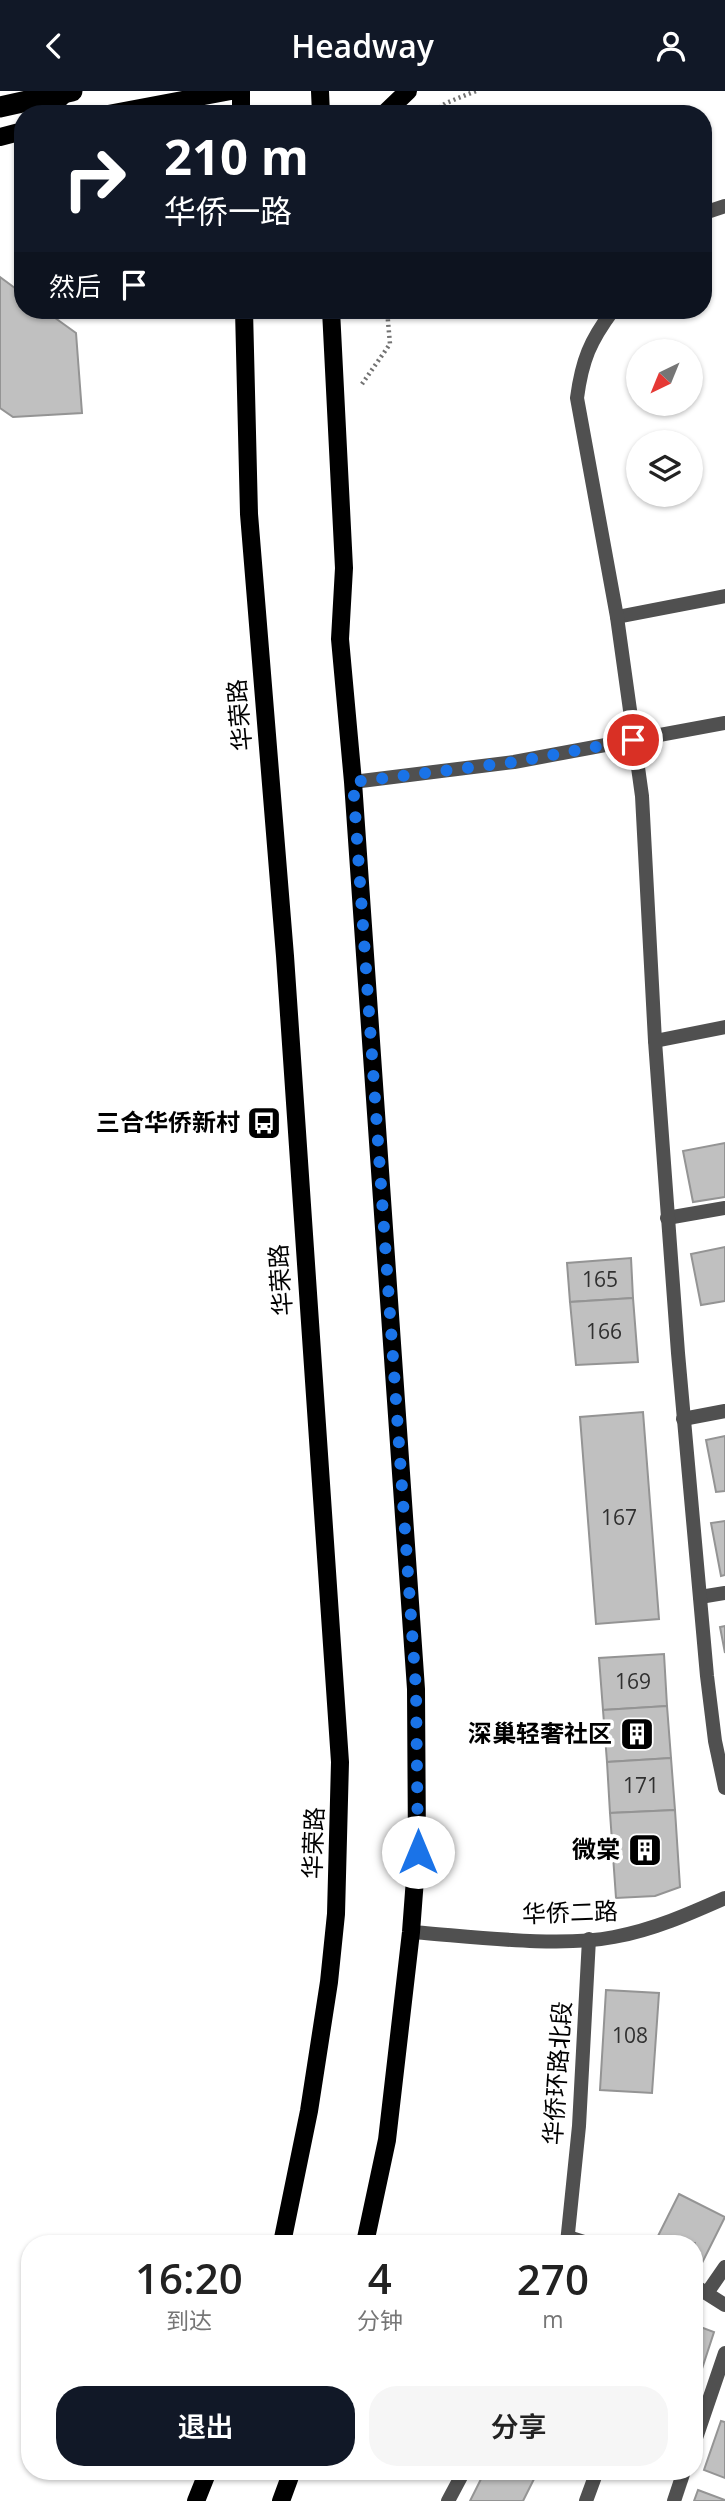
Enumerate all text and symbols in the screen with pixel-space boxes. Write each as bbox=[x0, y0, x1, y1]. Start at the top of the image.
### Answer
text: Headway bbox=[291, 24, 434, 67]
icon: back bbox=[35, 27, 73, 65]
icon: person bbox=[652, 27, 690, 65]
text: 210 m bbox=[164, 123, 309, 189]
icon: right bbox=[49, 133, 140, 224]
text: 华侨一路 bbox=[164, 189, 292, 232]
icon: arrive bbox=[115, 266, 153, 304]
text: 然后 bbox=[49, 268, 101, 304]
north arrow bbox=[626, 339, 704, 417]
map controls bbox=[626, 339, 703, 507]
button: layers bbox=[626, 430, 703, 507]
street label: 华荣路 bbox=[219, 678, 258, 752]
pin bbox=[603, 710, 663, 770]
icon: arrive bbox=[614, 721, 652, 759]
bus stop icon: 三合华侨新村 bbox=[245, 1104, 283, 1142]
place label: 三合华侨新村 bbox=[96, 1105, 240, 1138]
street label: 华荣路 bbox=[261, 1243, 298, 1317]
house number: 165 bbox=[582, 1265, 618, 1293]
house number: 166 bbox=[586, 1317, 622, 1345]
house number: 167 bbox=[601, 1503, 637, 1531]
house number: 169 bbox=[615, 1667, 651, 1695]
building icon: 深巢轻奢社区 bbox=[618, 1715, 656, 1753]
place label: 深巢轻奢社区 bbox=[468, 1716, 612, 1749]
house number: 171 bbox=[623, 1771, 659, 1799]
street label: 华荣路 bbox=[295, 1806, 330, 1880]
position arrow bbox=[381, 1815, 455, 1889]
building icon: 微棠 bbox=[626, 1831, 664, 1869]
place label: 微棠 bbox=[572, 1832, 620, 1865]
street label: 华侨二路 bbox=[521, 1893, 618, 1930]
street label: 华侨环路北段 bbox=[535, 2000, 578, 2146]
house number: 108 bbox=[612, 2021, 648, 2049]
text: 16:20 bbox=[135, 2249, 243, 2306]
text: 4 bbox=[368, 2249, 392, 2306]
text: 270 bbox=[517, 2250, 589, 2307]
text: m bbox=[542, 2303, 564, 2335]
text: 到达 bbox=[166, 2304, 212, 2336]
text: 分钟 bbox=[357, 2304, 403, 2336]
button: 退出 bbox=[56, 2386, 355, 2466]
button: 分享 bbox=[369, 2386, 668, 2466]

